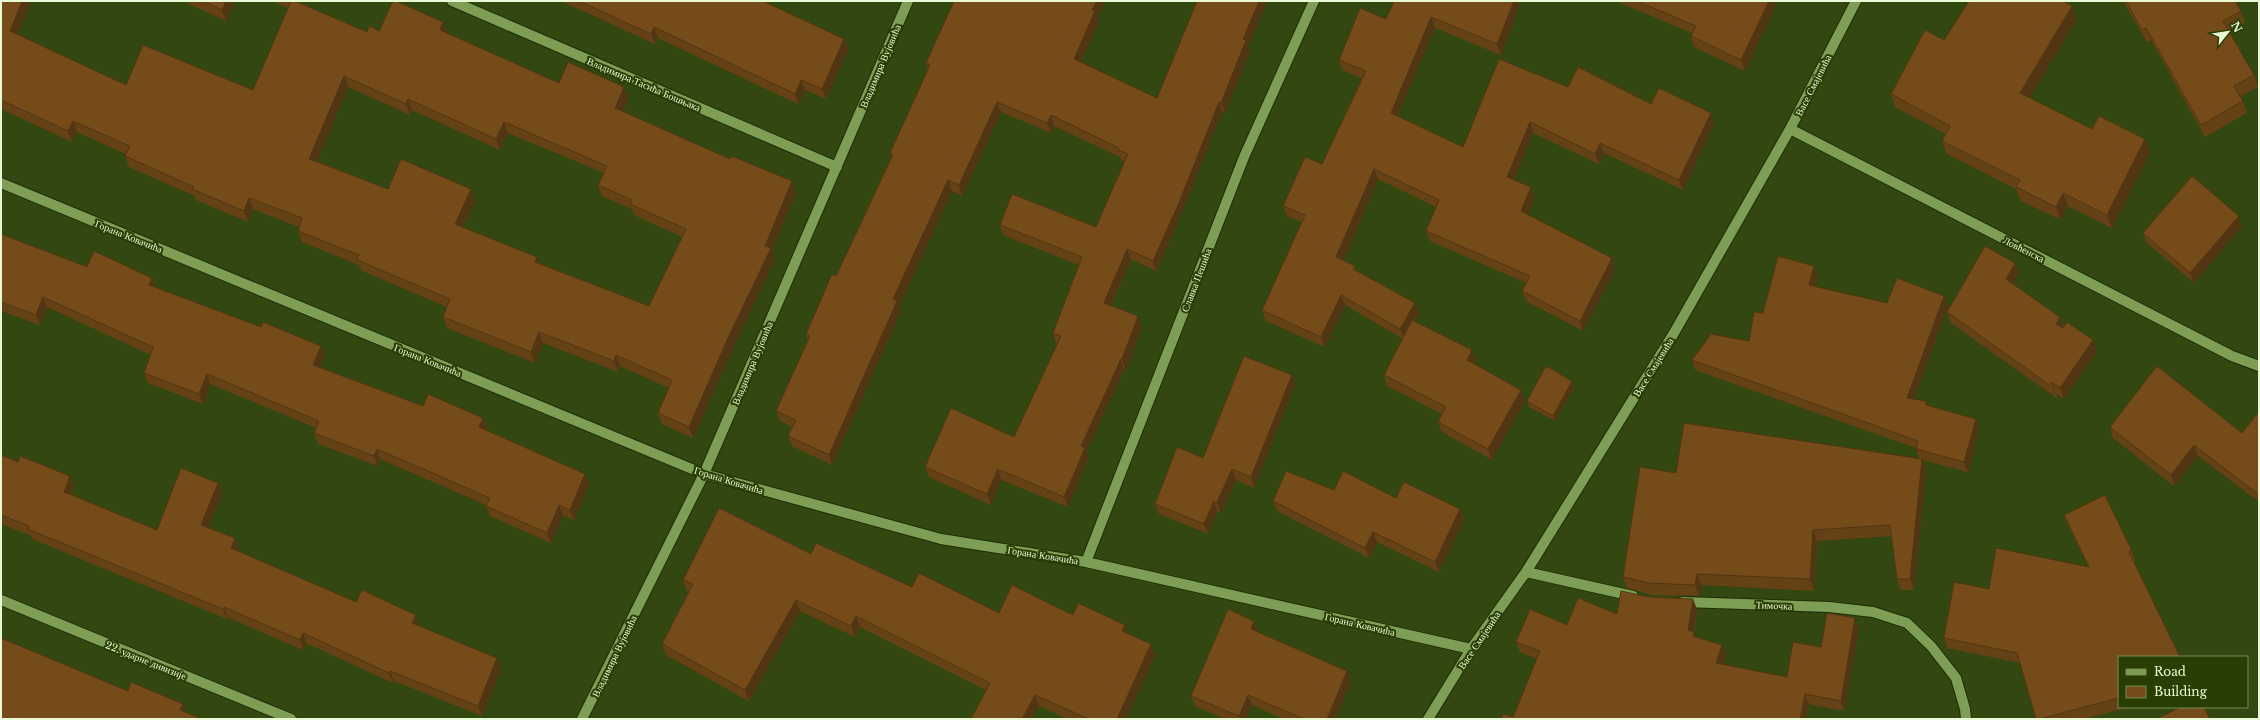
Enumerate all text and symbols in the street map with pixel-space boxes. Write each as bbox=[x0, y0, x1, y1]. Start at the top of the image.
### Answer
north arrow bbox=[2208, 12, 2248, 52]
text: N bbox=[2228, 19, 2246, 36]
street label: Владимира Вујовића bbox=[857, 22, 904, 110]
street label: Васе Смајевића bbox=[1792, 52, 1835, 118]
street label: Владимира Тасића Бошњака bbox=[585, 55, 703, 115]
street label: Горана Ковачића bbox=[93, 217, 165, 256]
street label: Ловћенска bbox=[2001, 234, 2047, 266]
street label: Славка Пешића bbox=[1178, 246, 1215, 314]
street label: Владимира Вујовића bbox=[729, 319, 776, 407]
street label: Васе Смајевића bbox=[1630, 335, 1677, 399]
street label: Горана Ковачића bbox=[392, 341, 464, 380]
street label: Горана Ковачића bbox=[693, 464, 766, 497]
street label: Горана Ковачића bbox=[1007, 543, 1080, 568]
street label: Тимочка bbox=[1756, 598, 1793, 613]
street label: Васе Смајевића bbox=[1455, 608, 1504, 672]
street label: Горана Ковачића bbox=[1324, 610, 1397, 639]
street label: Владимира Вујовића bbox=[589, 613, 640, 699]
street label: 22. ударне дивизије bbox=[103, 638, 189, 683]
legend bbox=[2118, 656, 2248, 708]
text: Road bbox=[2154, 664, 2186, 679]
text: Building bbox=[2154, 684, 2208, 699]

